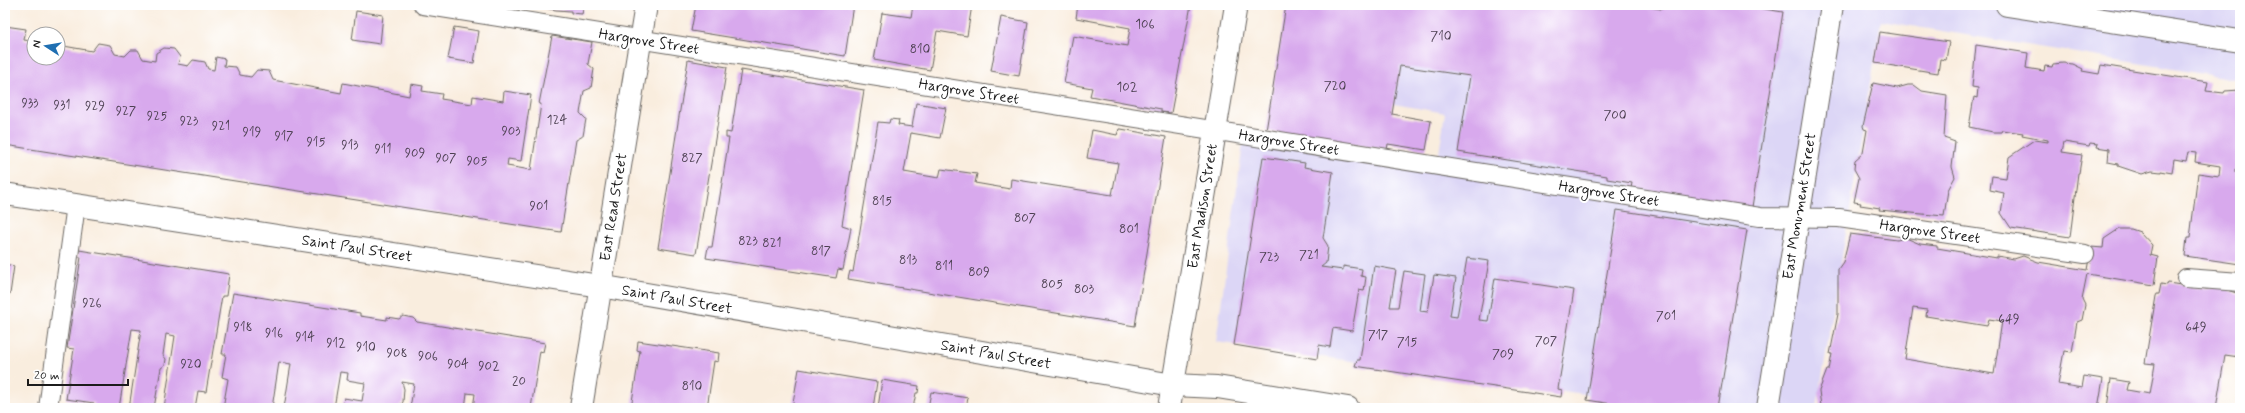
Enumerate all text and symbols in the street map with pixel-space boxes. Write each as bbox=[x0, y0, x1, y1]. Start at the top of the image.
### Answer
house number: 106 bbox=[1135, 16, 1155, 33]
street label: Hargrove Street bbox=[597, 24, 701, 61]
north arrow bbox=[26, 26, 66, 66]
house number: 710 bbox=[1430, 28, 1452, 45]
text: N bbox=[30, 39, 45, 49]
house number: 810 bbox=[910, 41, 931, 58]
street label: Hargrove Street bbox=[917, 74, 1021, 111]
house number: 720 bbox=[1324, 78, 1346, 95]
house number: 102 bbox=[1117, 79, 1138, 96]
house number: 933 bbox=[21, 95, 39, 112]
house number: 931 bbox=[54, 97, 70, 114]
house number: 929 bbox=[85, 98, 105, 115]
house number: 927 bbox=[116, 103, 136, 120]
house number: 700 bbox=[1603, 107, 1627, 124]
house number: 925 bbox=[147, 108, 167, 125]
house number: 124 bbox=[547, 112, 568, 129]
house number: 923 bbox=[180, 113, 199, 130]
house number: 921 bbox=[212, 118, 230, 135]
house number: 903 bbox=[501, 123, 521, 140]
house number: 919 bbox=[243, 124, 261, 141]
street label: Hargrove Street bbox=[1237, 125, 1341, 162]
house number: 917 bbox=[274, 128, 294, 145]
street label: East Monument Street bbox=[1779, 131, 1821, 281]
house number: 915 bbox=[306, 134, 326, 151]
house number: 913 bbox=[341, 137, 359, 154]
house number: 911 bbox=[374, 141, 392, 158]
street label: East Madison Street bbox=[1183, 142, 1223, 270]
house number: 909 bbox=[405, 145, 425, 162]
house number: 907 bbox=[435, 150, 457, 167]
house number: 827 bbox=[681, 150, 703, 167]
street label: East Read Street bbox=[596, 152, 632, 263]
house number: 905 bbox=[466, 153, 488, 170]
street label: Hargrove Street bbox=[1557, 176, 1661, 213]
house number: 815 bbox=[872, 193, 892, 210]
house number: 901 bbox=[530, 198, 548, 215]
house number: 807 bbox=[1014, 210, 1036, 227]
street label: Hargrove Street bbox=[1878, 215, 1982, 250]
house number: 801 bbox=[1119, 221, 1139, 238]
street label: Saint Paul Street bbox=[300, 230, 414, 268]
house number: 823 bbox=[738, 233, 758, 250]
house number: 821 bbox=[762, 235, 782, 252]
house number: 817 bbox=[811, 243, 831, 260]
house number: 721 bbox=[1299, 247, 1319, 264]
house number: 723 bbox=[1259, 249, 1280, 266]
house number: 813 bbox=[899, 252, 918, 269]
house number: 811 bbox=[935, 258, 953, 275]
house number: 809 bbox=[968, 264, 990, 281]
house number: 805 bbox=[1041, 276, 1063, 293]
street label: Saint Paul Street bbox=[620, 280, 734, 320]
house number: 803 bbox=[1074, 281, 1095, 298]
house number: 926 bbox=[82, 295, 102, 312]
house number: 701 bbox=[1656, 308, 1676, 325]
house number: 649 bbox=[1998, 311, 2020, 328]
house number: 918 bbox=[234, 319, 253, 336]
house number: 649 bbox=[2185, 319, 2207, 336]
house number: 916 bbox=[265, 325, 283, 342]
house number: 717 bbox=[1368, 327, 1388, 344]
house number: 914 bbox=[295, 329, 315, 346]
house number: 707 bbox=[1535, 333, 1557, 350]
house number: 715 bbox=[1397, 334, 1417, 351]
house number: 912 bbox=[326, 335, 346, 352]
street label: Saint Paul Street bbox=[939, 335, 1053, 375]
house number: 910 bbox=[356, 339, 376, 356]
house number: 908 bbox=[387, 345, 407, 362]
house number: 709 bbox=[1492, 346, 1514, 363]
house number: 906 bbox=[418, 348, 438, 365]
house number: 920 bbox=[180, 356, 202, 373]
house number: 904 bbox=[447, 356, 469, 373]
house number: 902 bbox=[478, 358, 500, 375]
scale bar bbox=[28, 361, 128, 387]
text: 20 m bbox=[34, 368, 60, 384]
house number: 20 bbox=[512, 373, 526, 390]
house number: 810 bbox=[682, 378, 703, 395]

